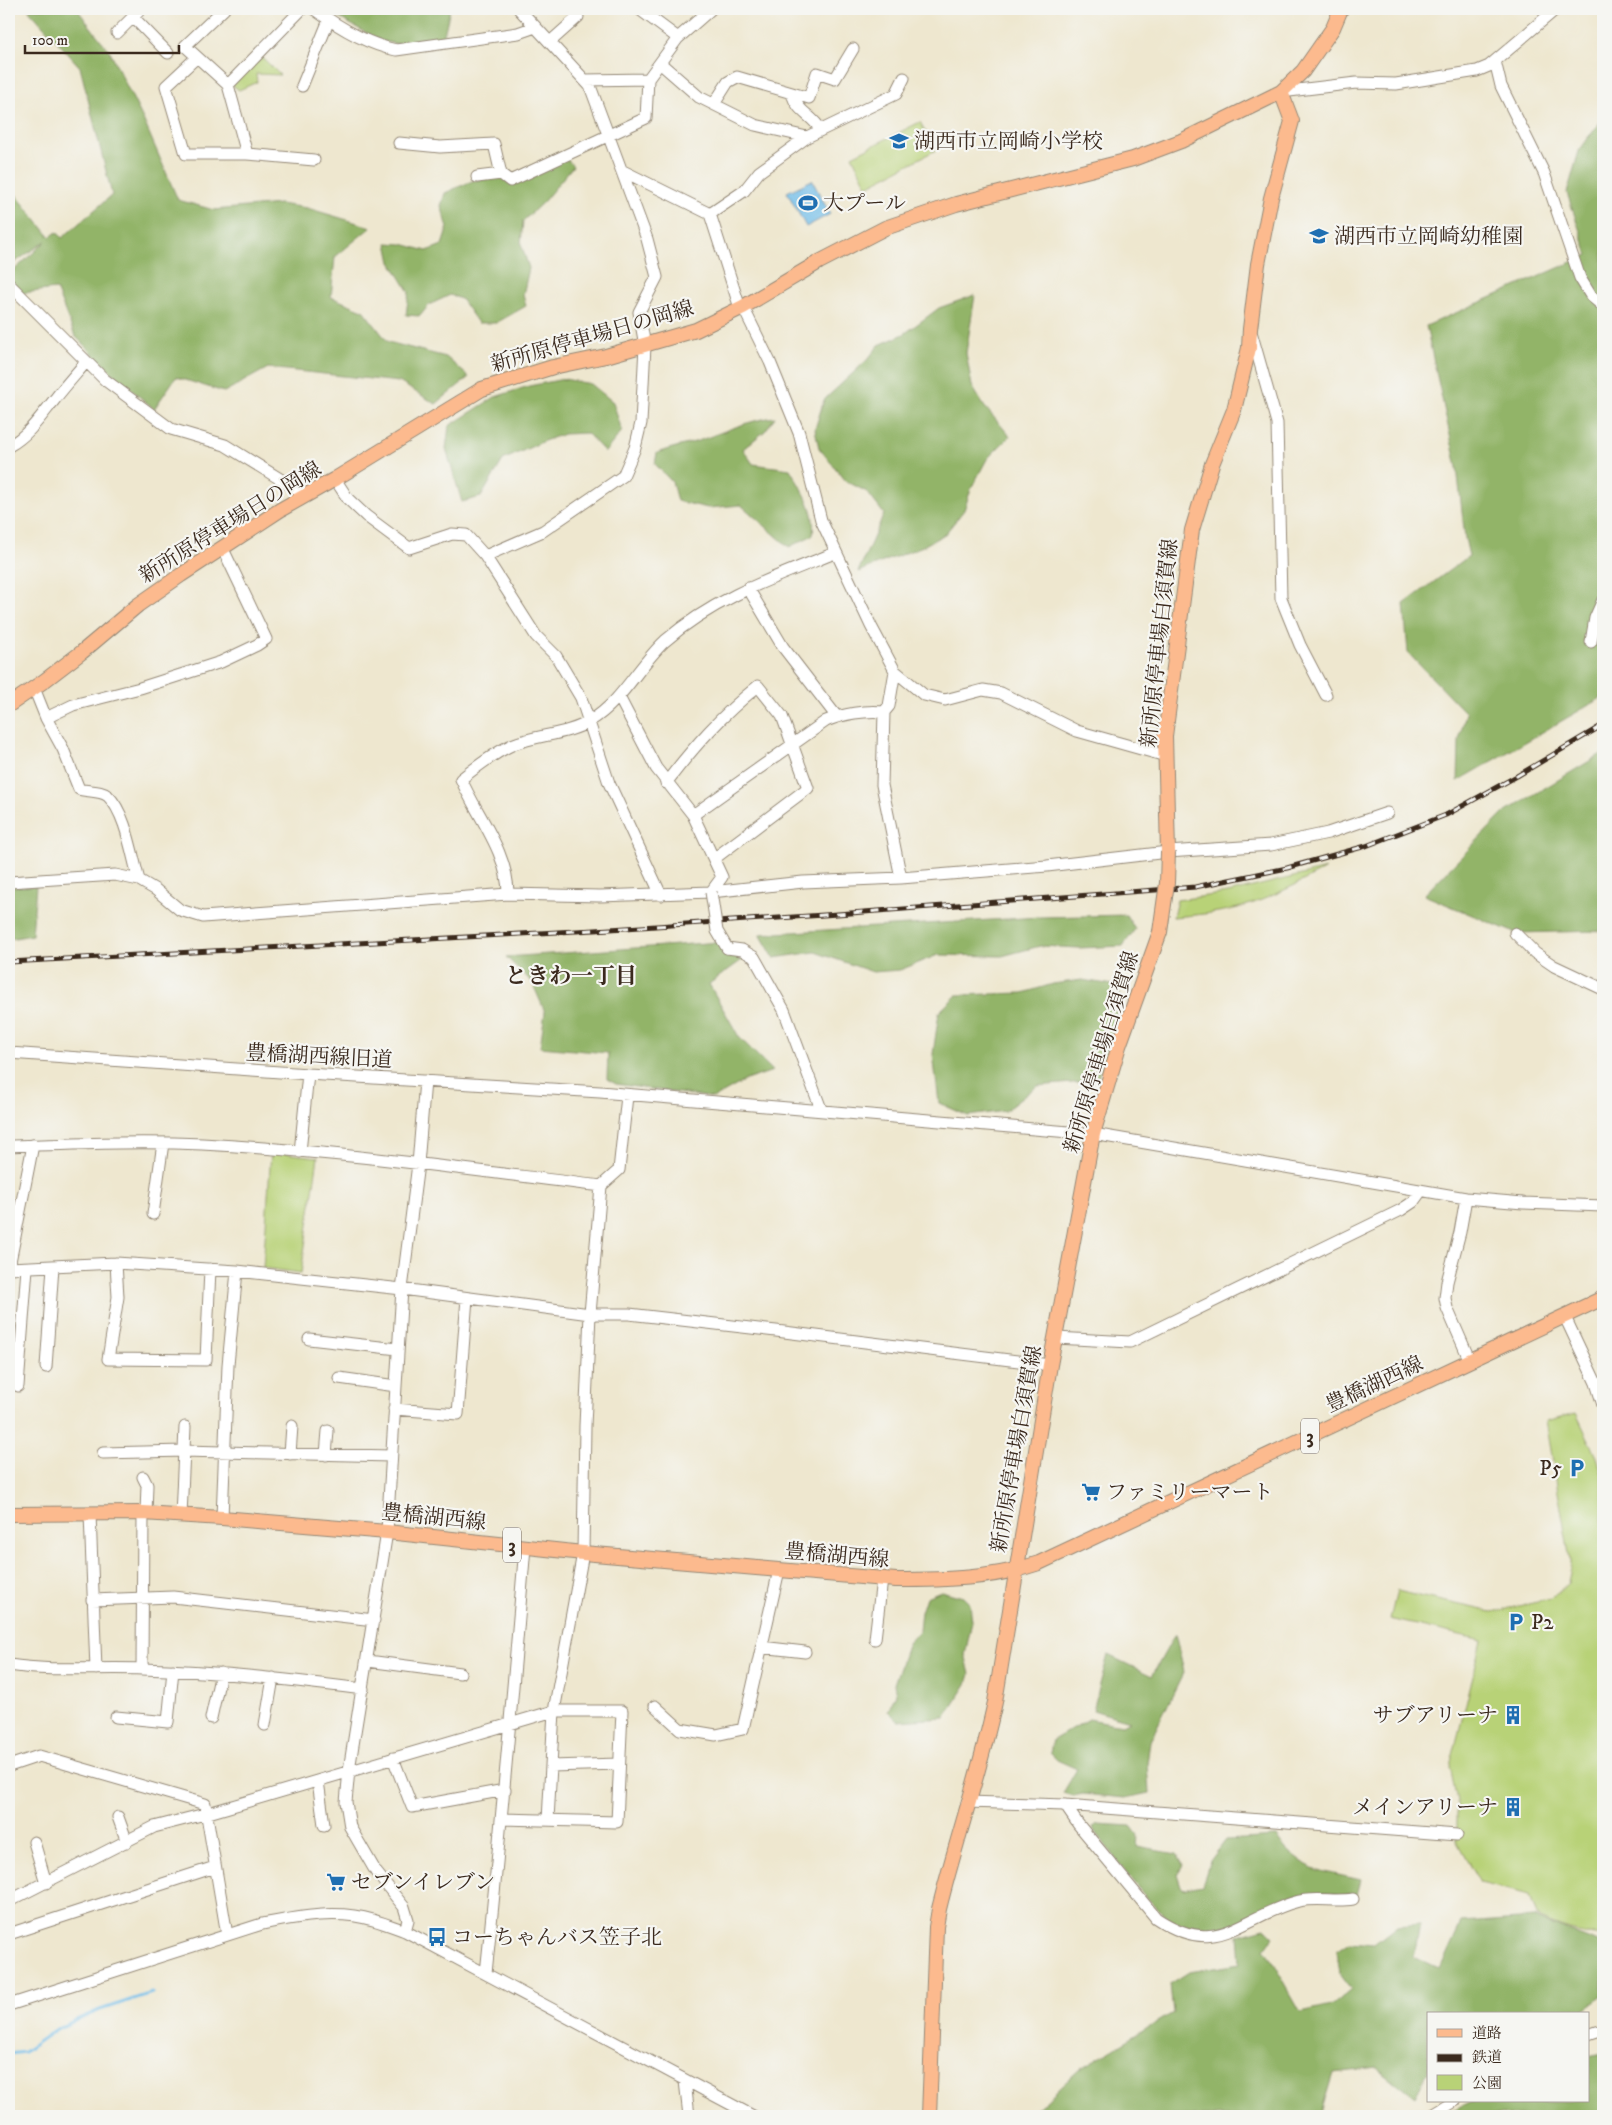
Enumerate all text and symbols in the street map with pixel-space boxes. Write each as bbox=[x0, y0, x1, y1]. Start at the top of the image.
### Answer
scale bar bbox=[25, 22, 179, 54]
text: 100 m bbox=[32, 31, 68, 50]
place label: 湖西市立岡崎小学校 bbox=[914, 129, 1103, 155]
school or university icon: 湖西市立岡崎小学校 bbox=[888, 130, 910, 152]
place label: 大プール bbox=[823, 191, 906, 217]
sports icon: 大プール bbox=[797, 192, 819, 214]
place label: 湖西市立岡崎幼稚園 bbox=[1334, 224, 1523, 250]
school or university icon: 湖西市立岡崎幼稚園 bbox=[1308, 225, 1330, 247]
street label: 新所原停車場日の岡線 bbox=[488, 296, 697, 378]
street label: 新所原停車場日の岡線 bbox=[135, 456, 326, 590]
street label: 新所原停車場白須賀線 bbox=[1136, 537, 1184, 749]
street label: 新所原停車場白須賀線 bbox=[1059, 948, 1145, 1157]
district label: ときわ一丁目 bbox=[505, 963, 637, 990]
street label: 豊橋湖西線旧道 bbox=[245, 1040, 393, 1074]
street label: 新所原停車場白須賀線 bbox=[986, 1344, 1048, 1555]
street label: 豊橋湖西線 bbox=[1321, 1351, 1427, 1419]
road number: 3 bbox=[1301, 1418, 1319, 1454]
place label: P5 bbox=[1539, 1456, 1562, 1482]
parking icon: P5 bbox=[1566, 1457, 1588, 1479]
place label: ファミリーマート bbox=[1106, 1480, 1274, 1506]
supermarket icon: ファミリーマート bbox=[1080, 1481, 1102, 1503]
street label: 豊橋湖西線 bbox=[380, 1500, 487, 1536]
road number: 3 bbox=[503, 1528, 521, 1562]
street label: 豊橋湖西線 bbox=[783, 1538, 890, 1574]
place label: P2 bbox=[1531, 1610, 1554, 1636]
parking icon: P2 bbox=[1505, 1611, 1527, 1633]
place label: サブアリーナ bbox=[1373, 1703, 1498, 1729]
building icon: サブアリーナ bbox=[1502, 1704, 1524, 1726]
place label: メインアリーナ bbox=[1352, 1795, 1498, 1821]
building icon: メインアリーナ bbox=[1502, 1796, 1524, 1818]
place label: セブンイレブン bbox=[351, 1870, 495, 1896]
supermarket icon: セブンイレブン bbox=[325, 1871, 347, 1893]
place label: コーちゃんバス笠子北 bbox=[452, 1925, 662, 1951]
bus stop icon: コーちゃんバス笠子北 bbox=[426, 1926, 448, 1948]
legend bbox=[1427, 2012, 1590, 2102]
text: 道路 bbox=[1472, 2024, 1502, 2043]
text: 鉄道 bbox=[1472, 2048, 1502, 2067]
text: 公園 bbox=[1472, 2074, 1502, 2093]

